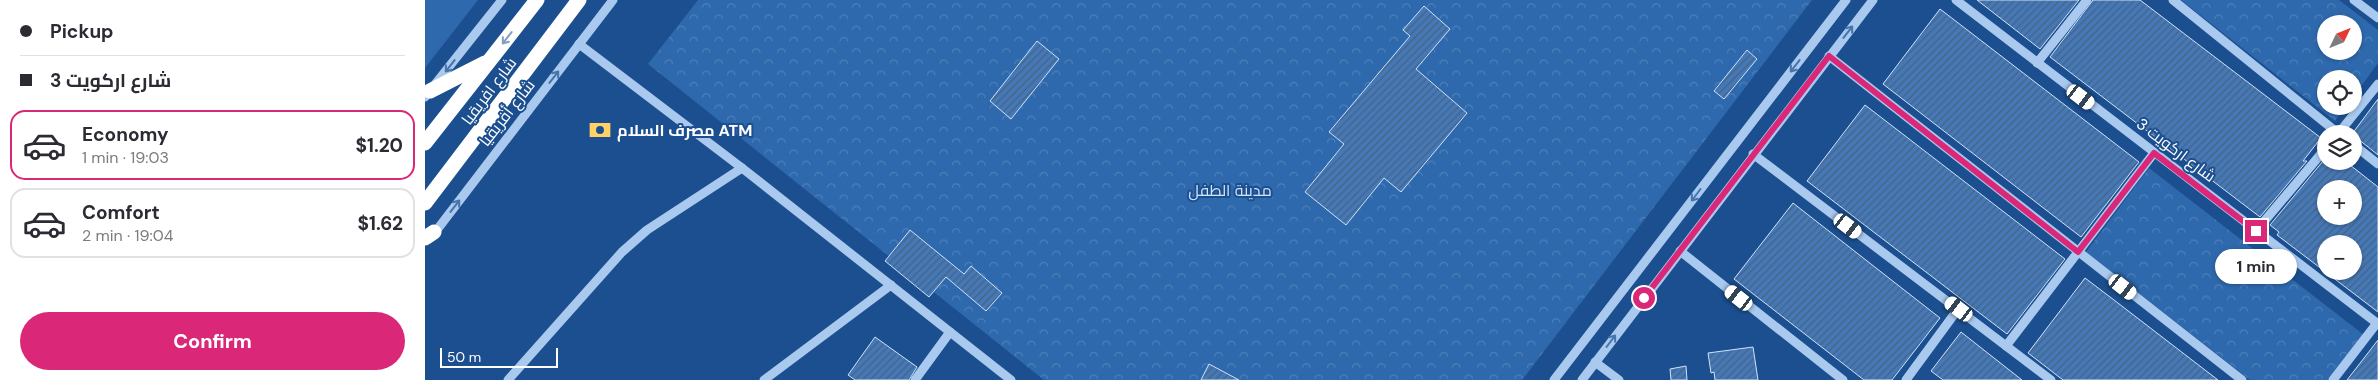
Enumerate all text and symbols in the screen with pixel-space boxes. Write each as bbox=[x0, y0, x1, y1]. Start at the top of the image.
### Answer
north arrow bbox=[2317, 15, 2363, 60]
map controls bbox=[2317, 15, 2362, 280]
text: Pickup bbox=[50, 19, 114, 44]
one-way arrow bbox=[1843, 26, 1854, 39]
one-way arrow bbox=[501, 31, 512, 44]
street label: شارع افريقيا bbox=[457, 53, 522, 130]
one-way arrow bbox=[445, 59, 455, 73]
one-way arrow bbox=[1789, 59, 1800, 72]
text: شارع اركويت 3 bbox=[50, 68, 171, 93]
button: locate bbox=[2317, 70, 2362, 115]
one-way arrow bbox=[548, 71, 559, 84]
street label: شارع أفريقيا bbox=[474, 75, 540, 151]
car bbox=[2064, 82, 2097, 112]
street label: شارع اركويت 3 bbox=[2132, 113, 2220, 187]
bank icon: مصرف السلام ATM bbox=[587, 117, 613, 143]
place label: مصرف السلام ATM bbox=[617, 120, 752, 142]
text: Economy bbox=[82, 122, 169, 147]
icon: car bbox=[22, 123, 67, 168]
button: layers bbox=[2317, 125, 2362, 170]
text: $1.20 bbox=[356, 133, 403, 158]
text: 1 min · 19:03 bbox=[82, 147, 169, 168]
park label: مدينة الطفل bbox=[1188, 180, 1272, 201]
button: + bbox=[2317, 180, 2362, 225]
one-way arrow bbox=[1691, 188, 1701, 202]
text: Comfort bbox=[82, 200, 160, 225]
one-way arrow bbox=[449, 200, 460, 213]
icon: car bbox=[22, 201, 67, 246]
text: $1.62 bbox=[358, 211, 403, 236]
car bbox=[1831, 211, 1864, 241]
route end bbox=[2245, 220, 2267, 242]
text: 2 min · 19:04 bbox=[82, 225, 173, 246]
button: − bbox=[2317, 235, 2362, 280]
callout: 1 min bbox=[2215, 248, 2297, 284]
text: 1 min bbox=[2237, 256, 2275, 277]
car bbox=[2106, 272, 2139, 302]
car bbox=[1722, 283, 1755, 313]
route start bbox=[1633, 287, 1655, 309]
car bbox=[1942, 294, 1975, 324]
button: Confirm bbox=[20, 312, 405, 370]
one-way arrow bbox=[1606, 334, 1616, 348]
scale bar bbox=[440, 345, 557, 368]
text: 50 m bbox=[447, 348, 481, 366]

